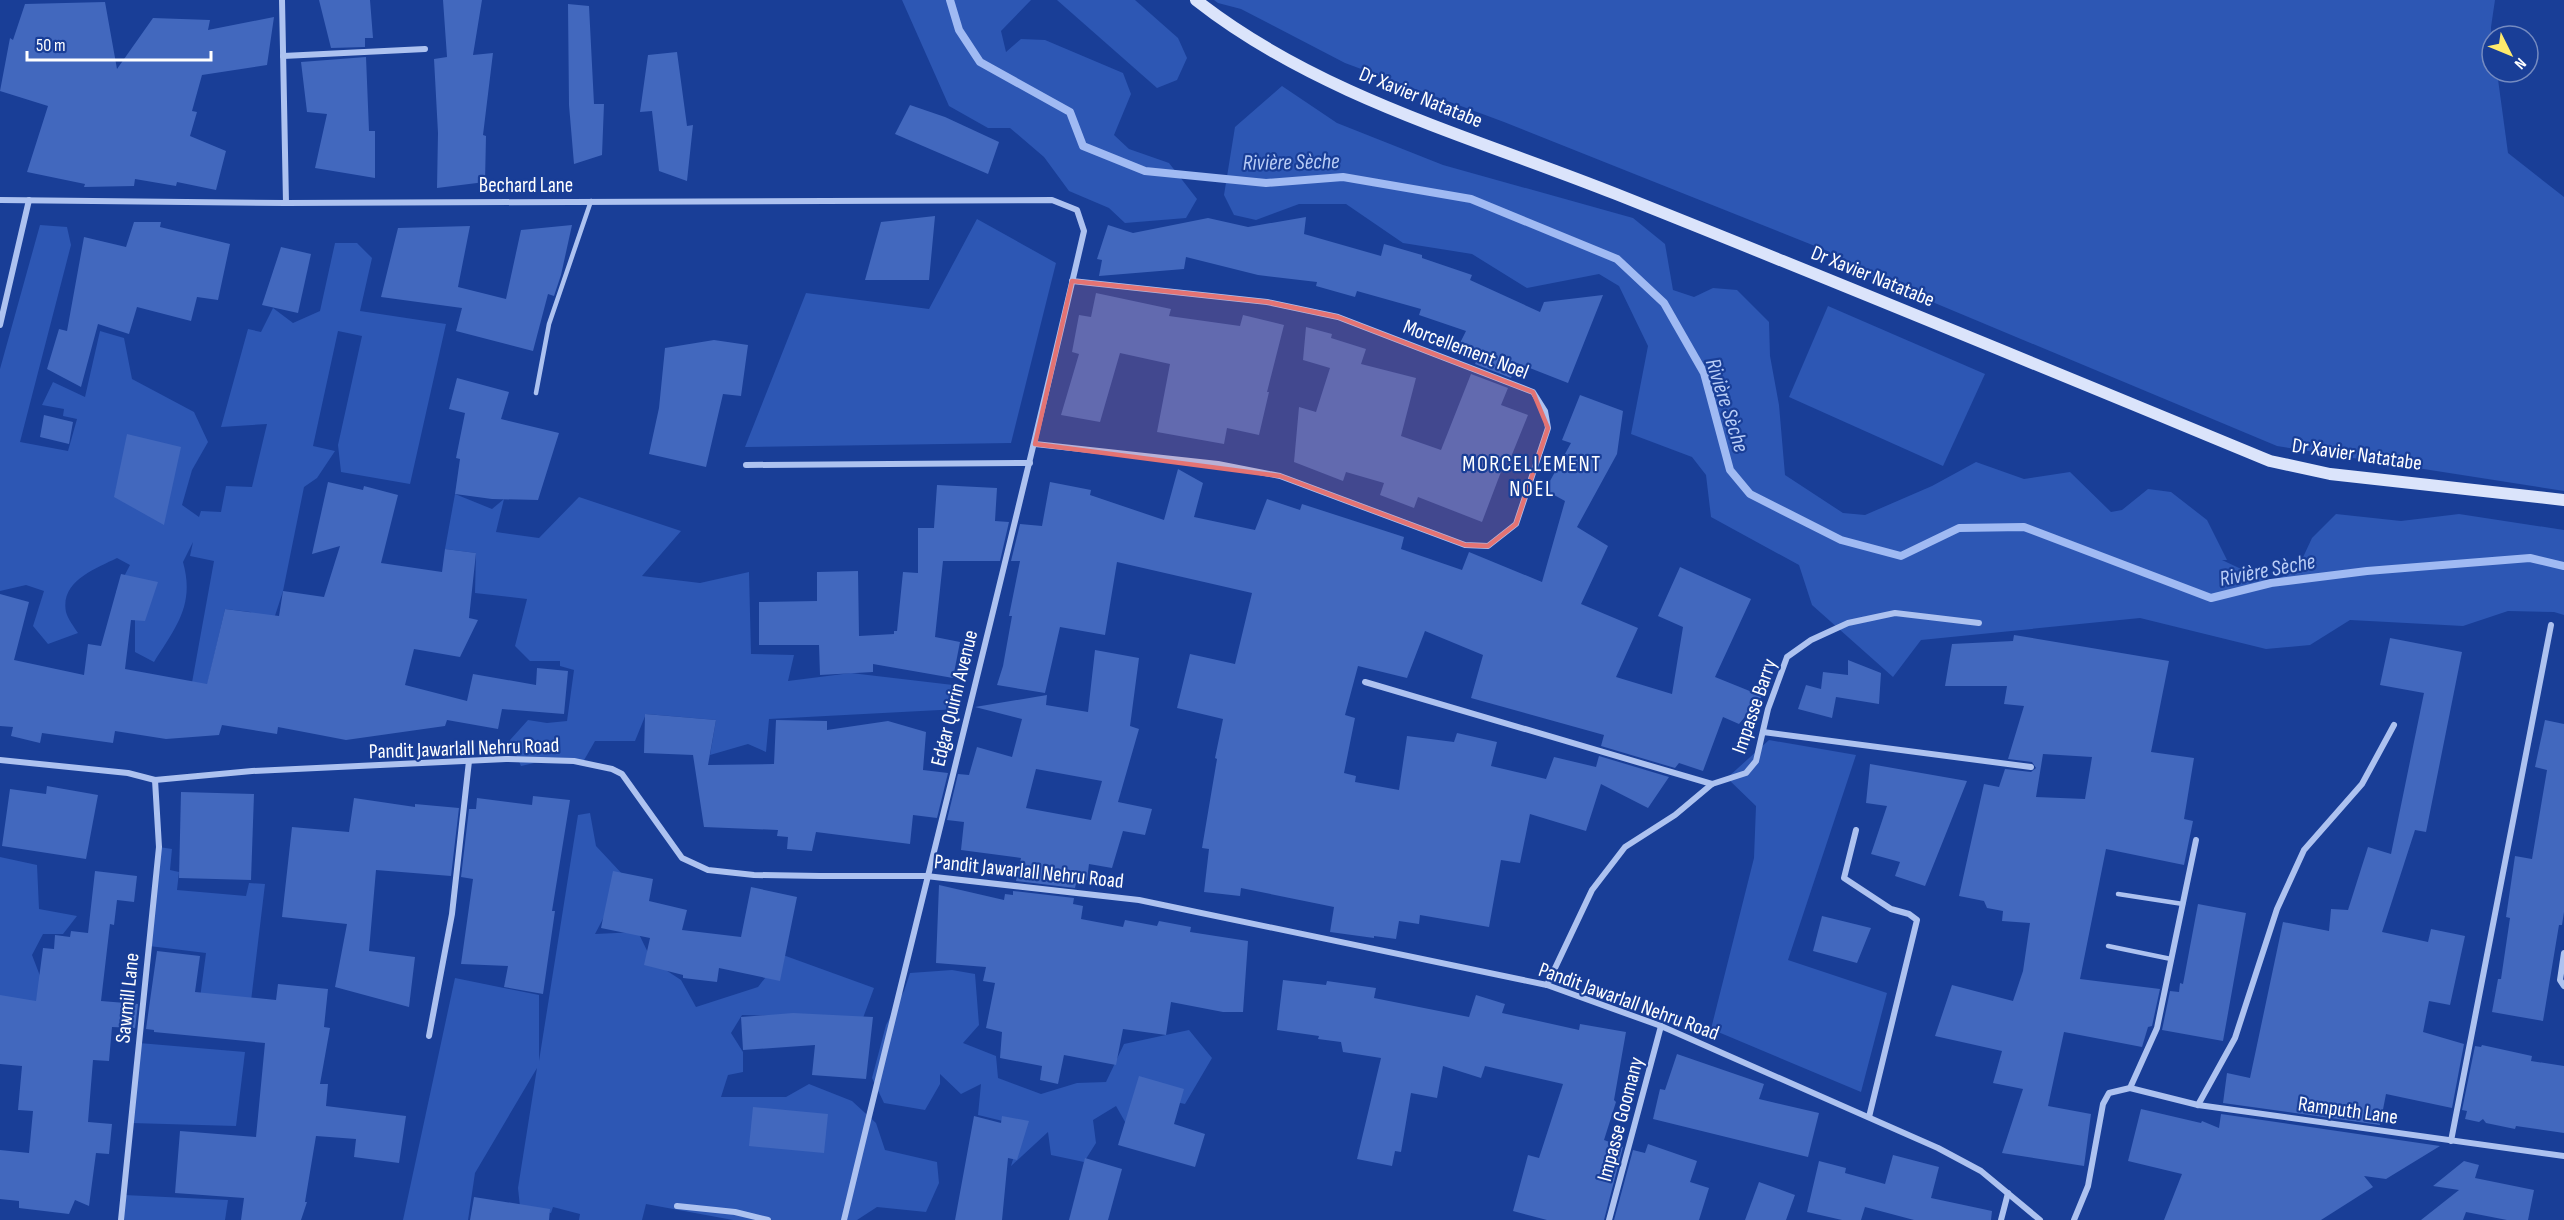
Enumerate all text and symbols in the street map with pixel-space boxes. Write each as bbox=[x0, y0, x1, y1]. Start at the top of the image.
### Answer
scale bar bbox=[27, 24, 212, 62]
north arrow bbox=[2480, 24, 2540, 84]
text: 50 m bbox=[36, 35, 66, 56]
text: N bbox=[2510, 54, 2530, 73]
street label: Dr Xavier Natatabe bbox=[1355, 61, 1486, 134]
water label: Rivière Sèche bbox=[1242, 148, 1340, 177]
street label: Bechard Lane bbox=[479, 173, 573, 198]
street label: Dr Xavier Natatabe bbox=[1807, 240, 1938, 313]
street label: Morcellement Noel bbox=[1400, 314, 1532, 385]
water label: Rivière Sèche bbox=[1699, 355, 1755, 456]
street label: Dr Xavier Natatabe bbox=[2290, 433, 2423, 476]
district label: MORCELLEMENT NOEL bbox=[1462, 451, 1602, 503]
water label: Rivière Sèche bbox=[2217, 548, 2318, 593]
street label: Edgar Quirin Avenue bbox=[925, 627, 983, 769]
street label: Impasse Barry bbox=[1727, 655, 1782, 757]
street label: Pandit Jawarlall Nehru Road bbox=[368, 733, 560, 764]
street label: Pandit Jawarlall Nehru Road bbox=[933, 849, 1125, 894]
street label: Sawmill Lane bbox=[110, 952, 145, 1044]
street label: Pandit Jawarlall Nehru Road bbox=[1535, 957, 1723, 1046]
street label: Impasse Goomany bbox=[1592, 1054, 1649, 1184]
street label: Ramputh Lane bbox=[2296, 1091, 2399, 1130]

